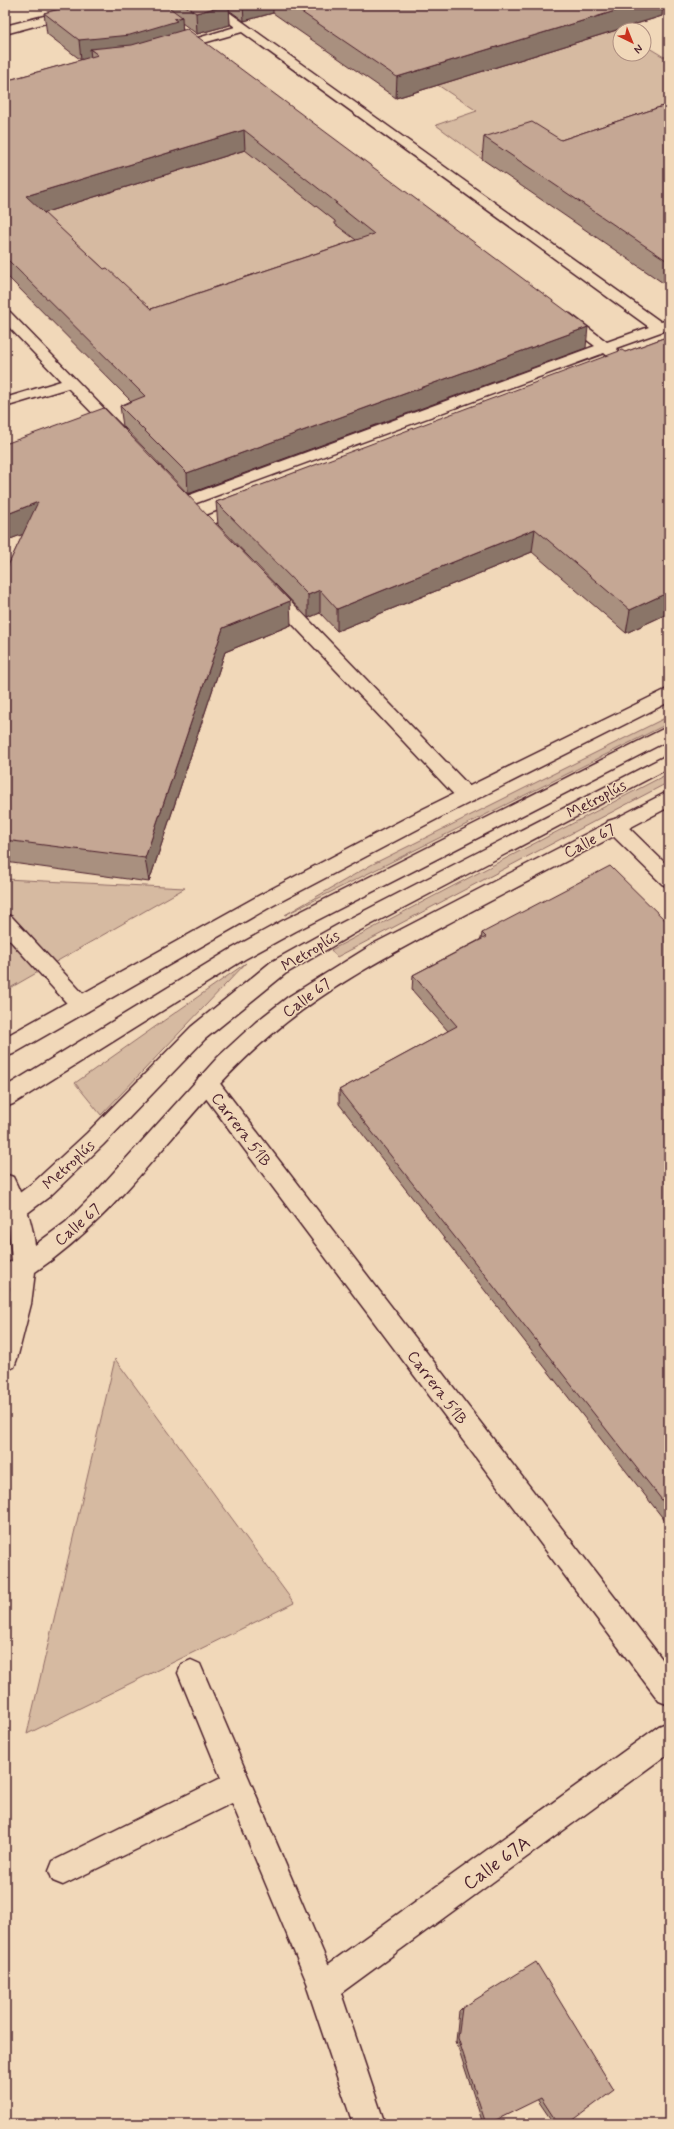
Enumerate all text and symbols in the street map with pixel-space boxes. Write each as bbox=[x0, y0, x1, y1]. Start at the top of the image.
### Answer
north arrow bbox=[612, 22, 652, 62]
text: N bbox=[631, 41, 646, 56]
street label: Metroplús bbox=[563, 775, 630, 824]
street label: Calle 67 bbox=[561, 819, 619, 863]
street label: Metroplús bbox=[278, 926, 344, 977]
street label: Calle 67 bbox=[278, 974, 335, 1023]
street label: Carrera 51B bbox=[206, 1089, 276, 1171]
street label: Metroplús bbox=[38, 1135, 100, 1195]
street label: Calle 67 bbox=[50, 1199, 106, 1251]
street label: Carrera 51B bbox=[402, 1347, 472, 1429]
street label: Calle 67A bbox=[458, 1830, 536, 1896]

